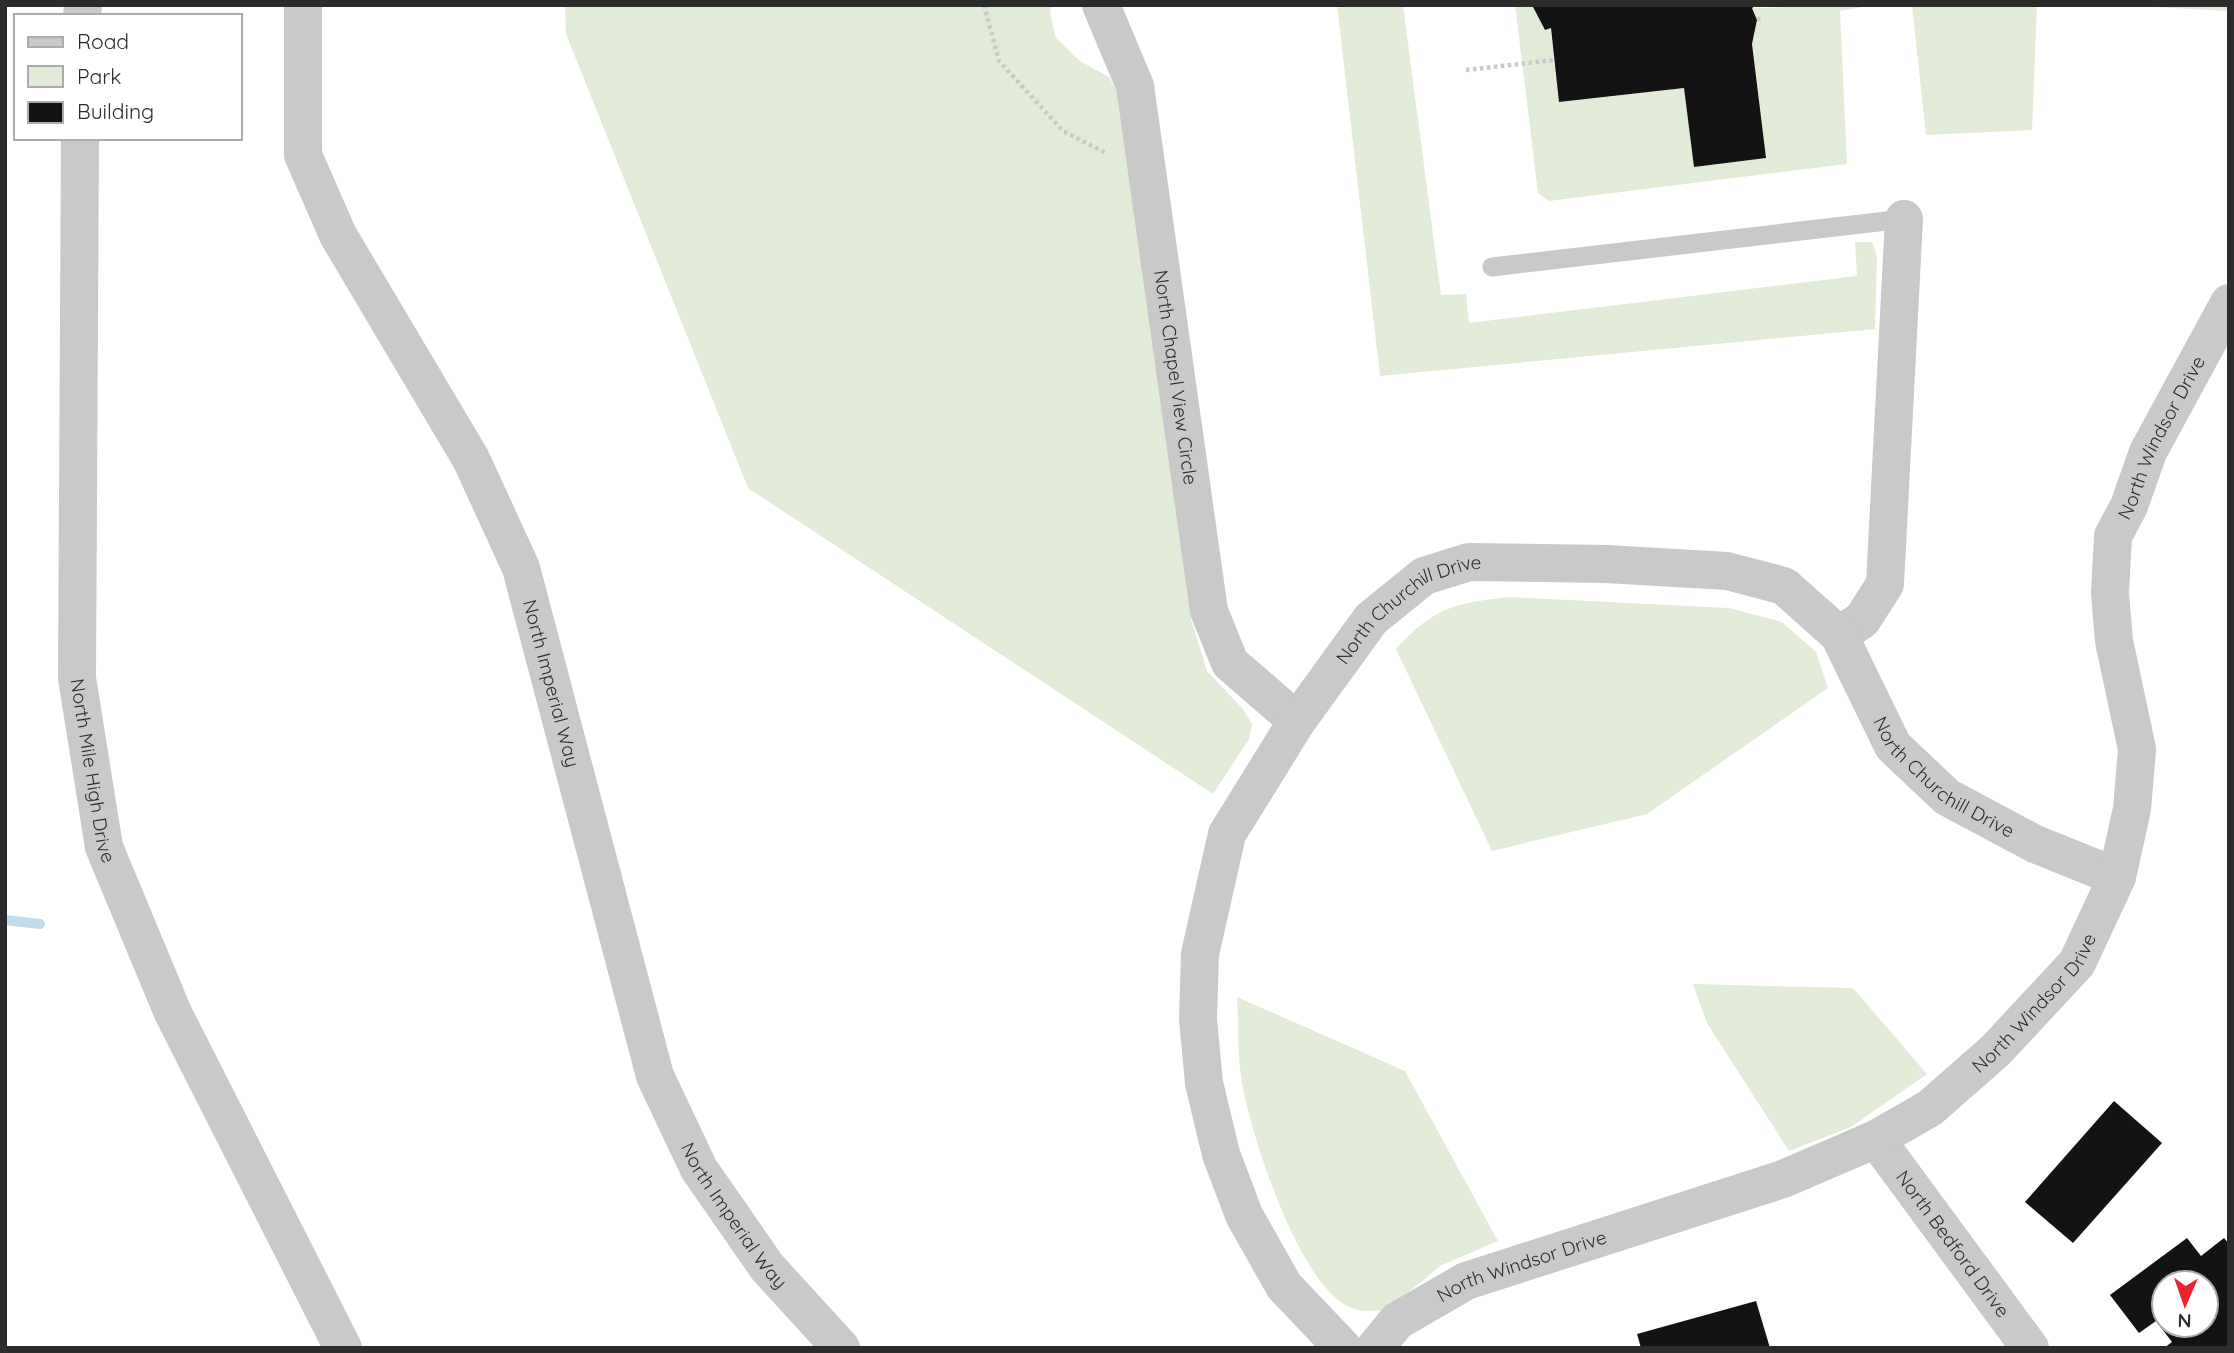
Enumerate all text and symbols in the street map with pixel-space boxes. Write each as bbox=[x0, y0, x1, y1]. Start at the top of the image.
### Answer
legend bbox=[14, 14, 242, 140]
text: Road bbox=[77, 28, 129, 54]
text: Park bbox=[77, 63, 121, 89]
text: Building bbox=[77, 98, 154, 124]
street label: North Chapel View Circle bbox=[1149, 268, 1203, 486]
street label: North Windsor Drive bbox=[2112, 351, 2210, 524]
street label: North Churchill Drive bbox=[1330, 550, 1482, 669]
street label: North Imperial Way bbox=[518, 597, 585, 770]
street label: North Mile High Drive bbox=[65, 677, 121, 866]
street label: North Churchill Drive bbox=[1868, 713, 2019, 843]
street label: North Windsor Drive bbox=[1967, 929, 2101, 1078]
street label: North Imperial Way bbox=[676, 1138, 793, 1293]
street label: North Bedford Drive bbox=[1891, 1165, 2015, 1322]
street label: North Windsor Drive bbox=[1432, 1225, 1609, 1307]
north arrow bbox=[2150, 1269, 2220, 1339]
text: N bbox=[2177, 1309, 2192, 1333]

